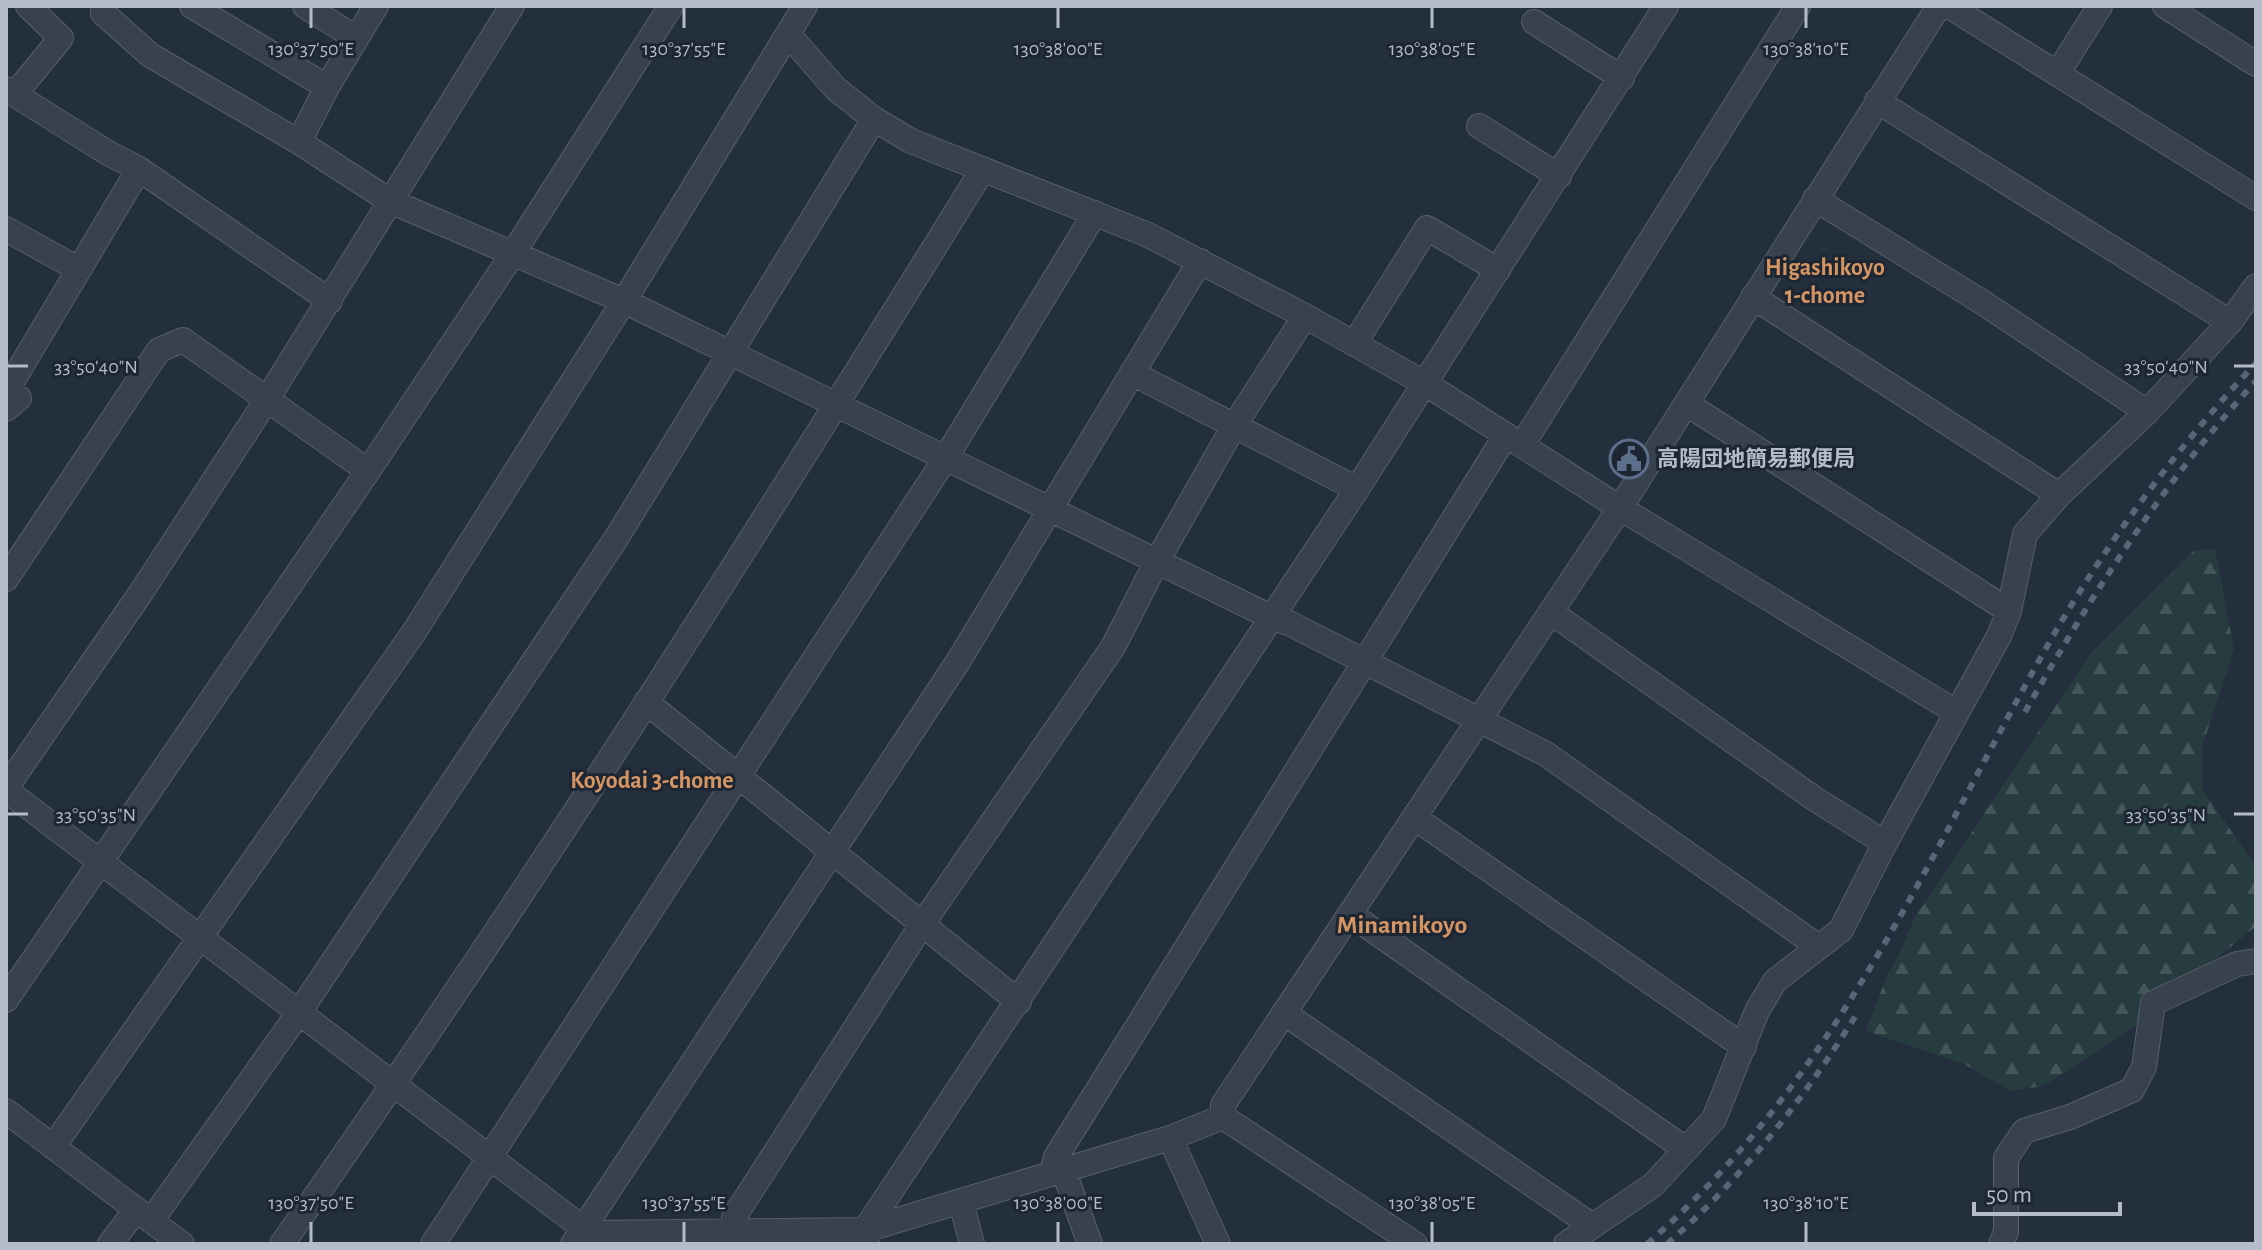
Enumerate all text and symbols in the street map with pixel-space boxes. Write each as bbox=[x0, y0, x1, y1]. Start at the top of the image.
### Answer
text: 130°37'50"E bbox=[268, 39, 354, 59]
text: 130°37'55"E bbox=[642, 39, 726, 59]
text: 130°38'00"E bbox=[1014, 39, 1103, 59]
text: 130°38'05"E bbox=[1389, 39, 1476, 59]
text: 130°38'10"E bbox=[1763, 39, 1849, 59]
district label: Higashikoyo 1-chome bbox=[1765, 256, 1885, 308]
text: 33°50'40"N bbox=[54, 357, 138, 377]
text: 33°50'40"N bbox=[2124, 357, 2208, 377]
public building icon: 高陽団地簡易郵便局 bbox=[1608, 438, 1650, 480]
place label: 高陽団地簡易郵便局 bbox=[1657, 447, 1855, 470]
district label: Koyodai 3-chome bbox=[570, 769, 734, 793]
text: 33°50'35"N bbox=[56, 805, 136, 825]
text: 33°50'35"N bbox=[2126, 805, 2206, 825]
district label: Minamikoyo bbox=[1337, 912, 1467, 938]
scale bar bbox=[1974, 1166, 2120, 1216]
text: 50 m bbox=[1986, 1183, 2032, 1207]
text: 130°37'50"E bbox=[268, 1193, 354, 1213]
text: 130°37'55"E bbox=[642, 1193, 726, 1213]
text: 130°38'00"E bbox=[1014, 1193, 1103, 1213]
text: 130°38'05"E bbox=[1389, 1193, 1476, 1213]
text: 130°38'10"E bbox=[1763, 1193, 1849, 1213]

